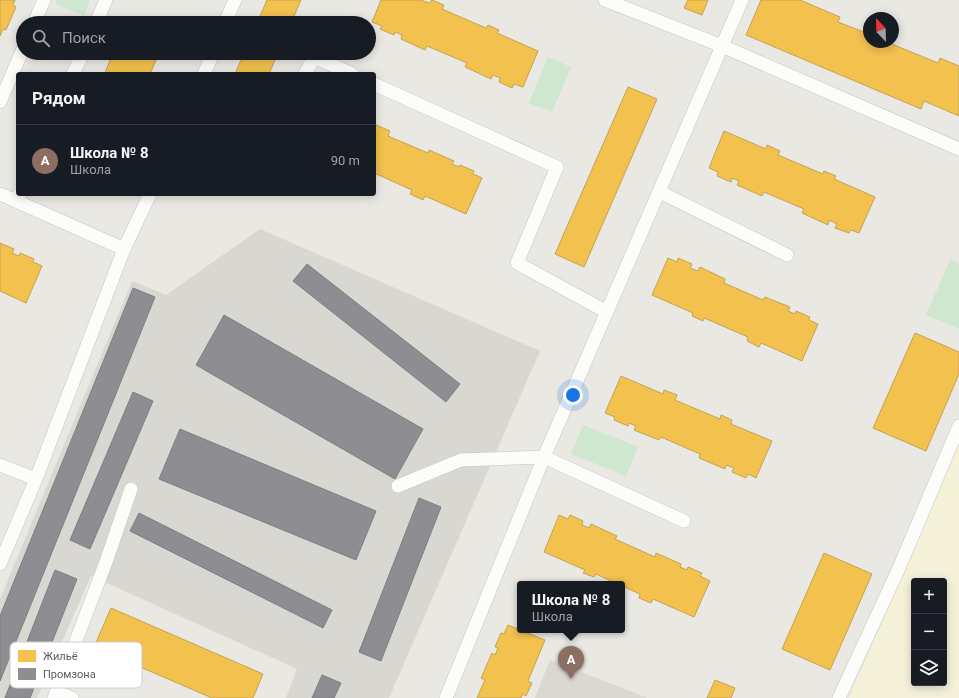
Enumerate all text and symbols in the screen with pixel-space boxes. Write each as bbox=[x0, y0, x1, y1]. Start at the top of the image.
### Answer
north arrow bbox=[863, 12, 899, 48]
search box bbox=[16, 16, 376, 60]
icon: search bbox=[30, 27, 52, 49]
text: Поиск bbox=[62, 29, 106, 47]
text: Рядом bbox=[32, 88, 86, 108]
text: Школа № 8 bbox=[70, 144, 149, 162]
text: A bbox=[41, 153, 49, 168]
text: 90 m bbox=[331, 153, 360, 168]
text: Школа bbox=[70, 162, 111, 177]
your location bbox=[563, 385, 583, 405]
map controls bbox=[911, 578, 947, 686]
button: + bbox=[911, 578, 947, 614]
popup bbox=[517, 581, 625, 633]
text: Школа № 8 bbox=[532, 591, 610, 609]
text: Школа bbox=[532, 609, 573, 624]
button: − bbox=[911, 614, 947, 650]
legend bbox=[10, 642, 142, 688]
pin: A bbox=[558, 646, 584, 679]
text: Жильё bbox=[43, 650, 78, 663]
button: layers bbox=[911, 650, 947, 686]
text: Промзона bbox=[43, 668, 96, 681]

